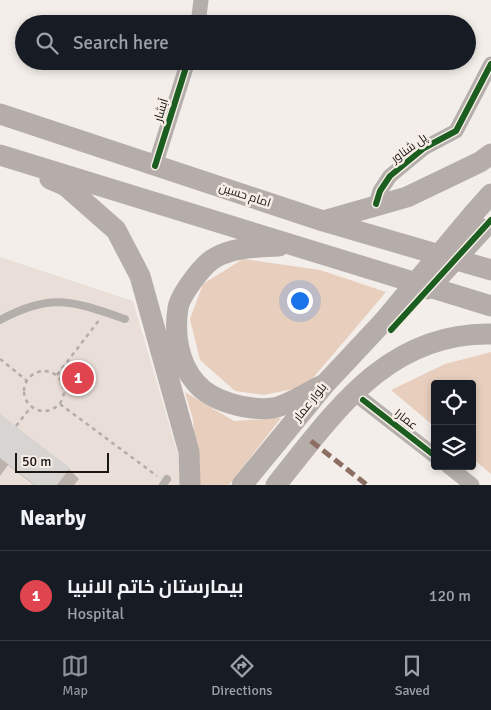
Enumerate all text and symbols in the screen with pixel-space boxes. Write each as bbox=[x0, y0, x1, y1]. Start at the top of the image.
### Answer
search box bbox=[15, 15, 476, 70]
icon: search bbox=[33, 29, 61, 57]
text: Search here bbox=[73, 31, 169, 55]
street label: آبشار bbox=[151, 96, 172, 125]
street label: پل شناور bbox=[388, 130, 431, 168]
street label: امام حسین bbox=[217, 180, 273, 211]
your location bbox=[287, 288, 313, 314]
pin: 1 bbox=[62, 359, 94, 397]
street label: بلوار عمار bbox=[290, 380, 330, 425]
map controls bbox=[431, 380, 476, 470]
button: locate bbox=[431, 380, 476, 425]
street label: عمار۱ bbox=[391, 406, 420, 433]
button: layers bbox=[431, 425, 476, 470]
scale bar bbox=[15, 450, 109, 473]
text: 50 m bbox=[22, 453, 51, 470]
text: Nearby bbox=[20, 505, 86, 531]
text: بیمارستان خاتم الانبیا bbox=[67, 575, 243, 599]
text: 1 bbox=[32, 586, 40, 606]
text: 120 m bbox=[429, 586, 471, 606]
text: Hospital bbox=[67, 604, 124, 624]
tab: Map bbox=[61, 652, 89, 699]
tab: Directions bbox=[211, 652, 272, 699]
tab: Saved bbox=[395, 652, 430, 699]

